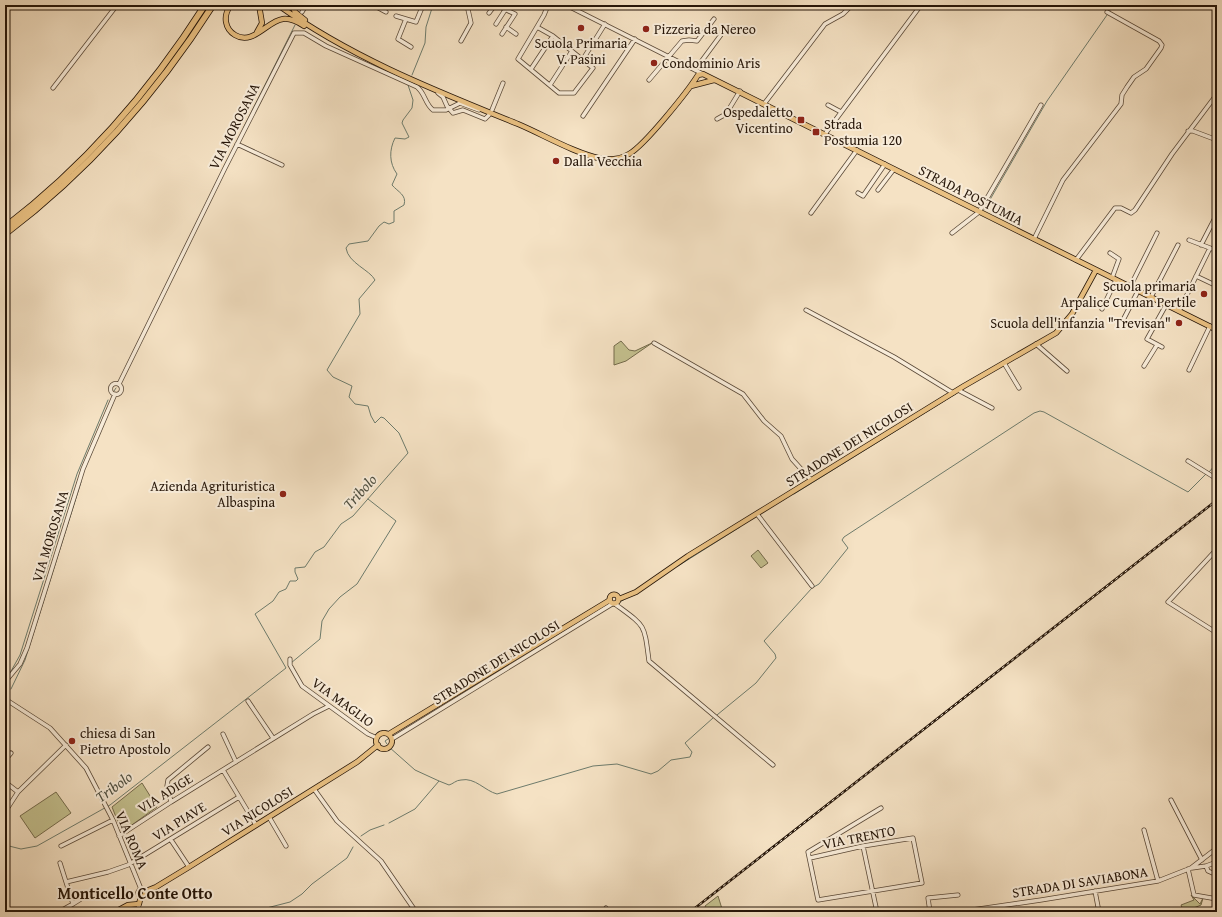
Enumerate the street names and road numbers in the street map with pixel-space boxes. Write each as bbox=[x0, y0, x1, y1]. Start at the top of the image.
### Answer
street label: VIA MOROSANA bbox=[204, 79, 265, 173]
street label: STRADA POSTUMIA bbox=[915, 160, 1027, 230]
street label: STRADONE DEI NICOLOSI bbox=[782, 397, 916, 491]
street label: VIA MOROSANA bbox=[27, 487, 74, 584]
street label: STRADONE DEI NICOLOSI bbox=[429, 615, 563, 709]
street label: VIA MAGLIO bbox=[308, 673, 378, 731]
street label: VIA ADIGE bbox=[134, 768, 196, 818]
street label: VIA NICOLOSI bbox=[217, 781, 297, 841]
street label: VIA PIAVE bbox=[148, 796, 210, 846]
street label: VIA ROMA bbox=[111, 808, 153, 873]
street label: VIA TRENTO bbox=[821, 820, 897, 854]
street label: STRADA DI SAVIABONA bbox=[1011, 861, 1150, 903]

